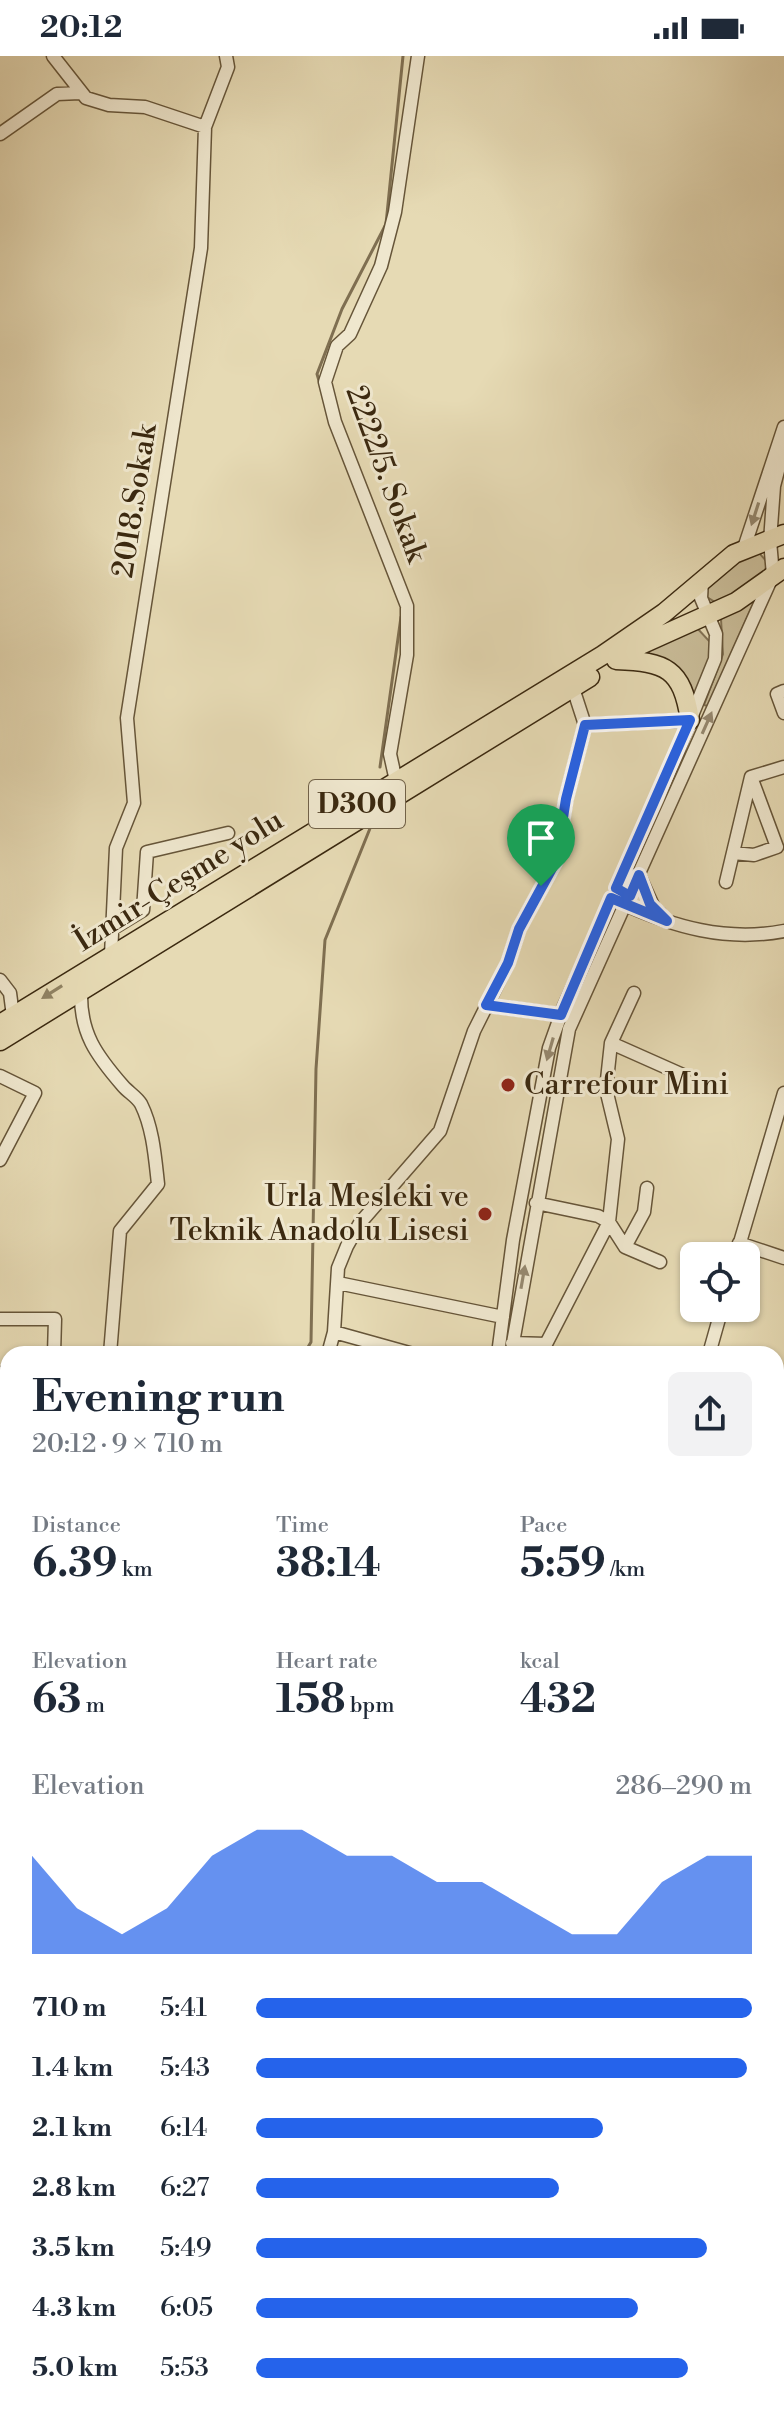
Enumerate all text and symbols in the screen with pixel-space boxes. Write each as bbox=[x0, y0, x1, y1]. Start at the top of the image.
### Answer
text: 20:12 bbox=[40, 9, 123, 47]
street label: 2222/5. Sokak bbox=[336, 381, 436, 569]
street label: 2018.Sokak bbox=[104, 420, 166, 581]
one-way arrow bbox=[748, 502, 761, 526]
one-way arrow bbox=[701, 711, 714, 734]
road number: D300 bbox=[309, 780, 405, 828]
street label: İzmir-Çeşme yolu bbox=[67, 801, 290, 960]
pin bbox=[507, 804, 575, 886]
icon: arrive bbox=[519, 816, 563, 860]
one-way arrow bbox=[41, 985, 63, 999]
one-way arrow bbox=[544, 1036, 556, 1061]
place label: Carrefour Mini bbox=[524, 1066, 729, 1104]
marker: Carrefour Mini bbox=[499, 1076, 517, 1094]
place label: Urla Mesleki ve Teknik Anadolu Lisesi bbox=[169, 1178, 469, 1250]
marker: Urla Mesleki ve Teknik Anadolu Lisesi bbox=[476, 1205, 494, 1223]
map controls bbox=[680, 1242, 760, 1322]
button: locate bbox=[680, 1242, 760, 1322]
one-way arrow bbox=[517, 1264, 529, 1289]
text: Evening run bbox=[32, 1370, 285, 1425]
button: share bbox=[668, 1372, 752, 1456]
text: 20:12 · 9 × 710 m bbox=[32, 1428, 223, 1460]
text: Distance bbox=[32, 1512, 121, 1539]
text: Time bbox=[276, 1512, 329, 1539]
text: Pace bbox=[520, 1512, 567, 1539]
text: 6.39 bbox=[32, 1539, 117, 1589]
text: 38:14 bbox=[276, 1539, 381, 1589]
text: 5:59 bbox=[520, 1539, 606, 1589]
text: km bbox=[117, 1556, 153, 1583]
text: /km bbox=[606, 1556, 645, 1583]
text: Elevation bbox=[32, 1648, 127, 1675]
text: Heart rate bbox=[276, 1648, 378, 1675]
text: kcal bbox=[520, 1648, 560, 1675]
text: 63 bbox=[32, 1675, 81, 1725]
text: 158 bbox=[276, 1675, 345, 1725]
text: 432 bbox=[520, 1675, 596, 1725]
text: m bbox=[81, 1692, 105, 1719]
text: bpm bbox=[345, 1692, 395, 1719]
text: Elevation bbox=[32, 1770, 145, 1802]
text: 286–290 m bbox=[616, 1770, 752, 1802]
text: 710 m bbox=[32, 1992, 106, 2024]
text: 5:41 bbox=[160, 1992, 207, 2024]
text: 1.4 km bbox=[32, 2052, 113, 2084]
text: 5:43 bbox=[160, 2052, 210, 2084]
text: 2.1 km bbox=[32, 2112, 112, 2144]
text: 6:14 bbox=[160, 2112, 207, 2144]
text: 2.8 km bbox=[32, 2172, 116, 2204]
text: 6:27 bbox=[160, 2172, 209, 2204]
text: 3.5 km bbox=[32, 2232, 115, 2264]
text: 5:49 bbox=[160, 2232, 211, 2264]
text: 4.3 km bbox=[32, 2292, 116, 2324]
text: 6:05 bbox=[160, 2292, 213, 2324]
text: 5.0 km bbox=[32, 2352, 118, 2384]
text: 5:53 bbox=[160, 2352, 209, 2384]

